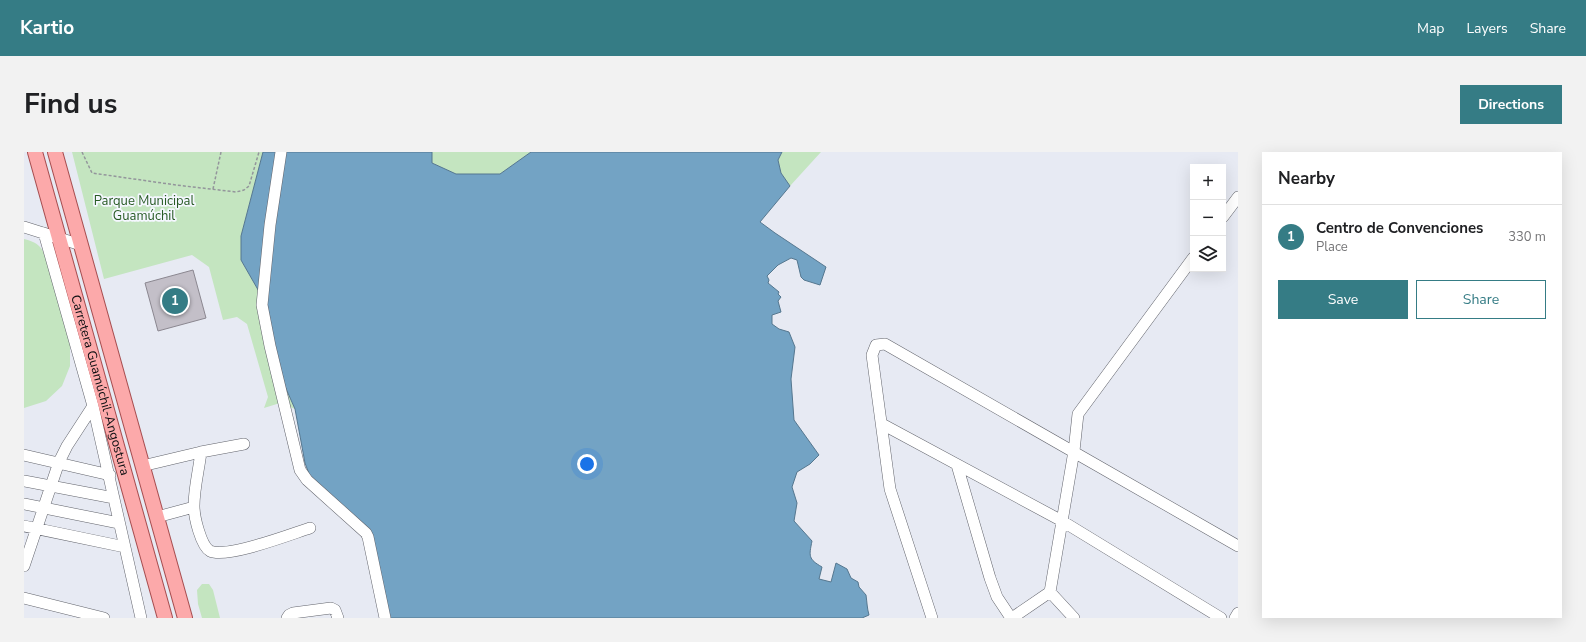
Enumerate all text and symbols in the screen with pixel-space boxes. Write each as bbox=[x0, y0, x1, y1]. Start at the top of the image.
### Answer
text: Kartio bbox=[20, 15, 74, 41]
text: Map bbox=[1417, 19, 1444, 38]
text: Layers bbox=[1466, 19, 1508, 38]
text: Share bbox=[1530, 19, 1566, 38]
text: Find us bbox=[24, 85, 118, 123]
button: Directions bbox=[1460, 85, 1562, 124]
map controls bbox=[1190, 164, 1226, 272]
button: + bbox=[1190, 164, 1226, 200]
text: Nearby bbox=[1278, 167, 1335, 190]
park label: Parque Municipal Guamúchil bbox=[94, 192, 194, 225]
button: − bbox=[1190, 200, 1226, 236]
text: Centro de Convenciones bbox=[1316, 218, 1483, 238]
text: 1 bbox=[1287, 228, 1295, 246]
text: 330 m bbox=[1508, 228, 1546, 246]
button: layers bbox=[1190, 236, 1226, 272]
text: Place bbox=[1316, 238, 1348, 256]
button: Save bbox=[1278, 280, 1408, 319]
button: Share bbox=[1416, 280, 1546, 319]
pin: 1 bbox=[162, 286, 188, 316]
street label: Carretera Guamúchil-Angostura bbox=[66, 293, 134, 477]
your location bbox=[577, 454, 597, 474]

